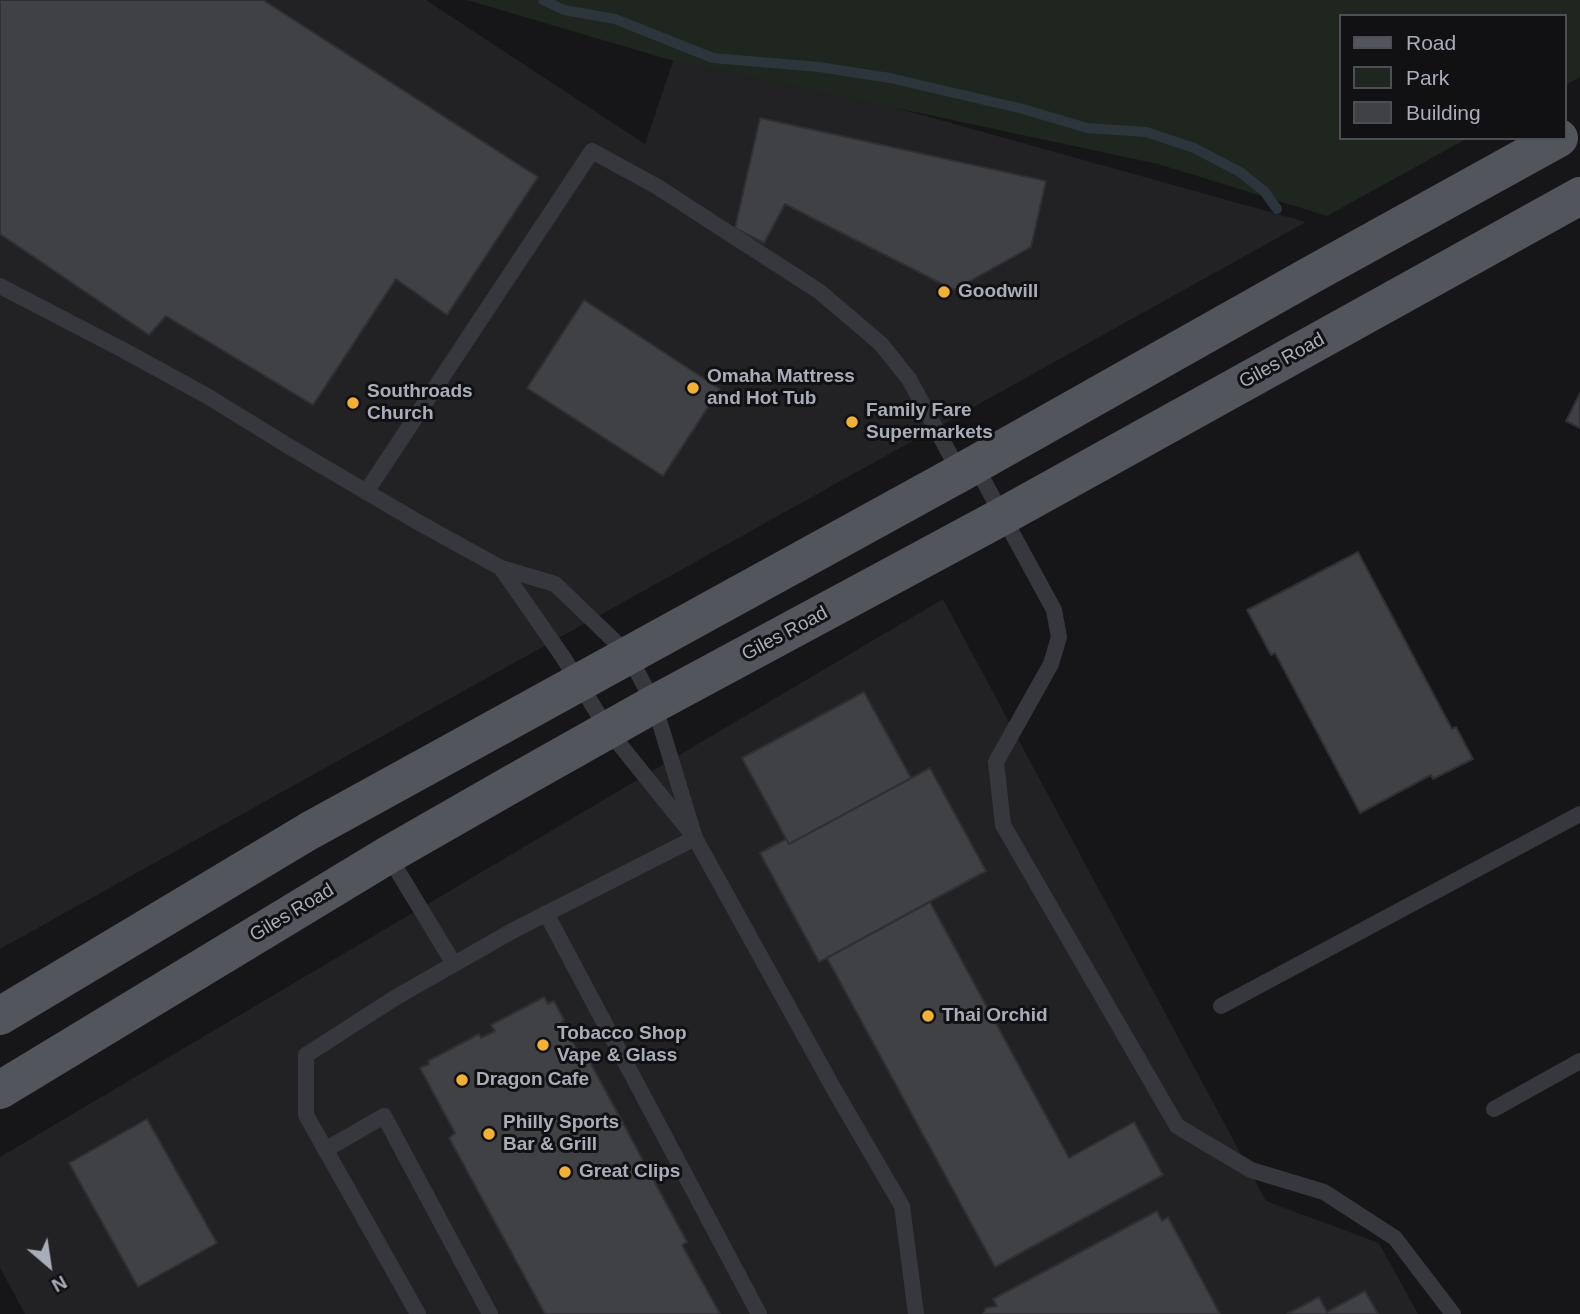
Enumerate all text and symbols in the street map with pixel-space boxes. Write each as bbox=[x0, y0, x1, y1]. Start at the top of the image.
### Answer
legend bbox=[1338, 14, 1566, 140]
text: Road bbox=[1406, 31, 1456, 54]
text: Park bbox=[1406, 66, 1449, 89]
text: Building bbox=[1406, 101, 1481, 124]
place label: Goodwill bbox=[958, 281, 1038, 303]
marker: Goodwill bbox=[936, 284, 952, 300]
street label: Giles Road bbox=[1235, 328, 1329, 394]
place label: Omaha Mattress and Hot Tub bbox=[707, 366, 855, 410]
marker: Omaha Mattress and Hot Tub bbox=[685, 380, 701, 396]
place label: Southroads Church bbox=[367, 381, 473, 425]
marker: Southroads Church bbox=[345, 395, 361, 411]
place label: Family Fare Supermarkets bbox=[866, 400, 993, 444]
marker: Family Fare Supermarkets bbox=[844, 414, 860, 430]
street label: Giles Road bbox=[738, 602, 832, 666]
street label: Giles Road bbox=[246, 879, 338, 947]
place label: Thai Orchid bbox=[942, 1005, 1048, 1027]
marker: Thai Orchid bbox=[920, 1008, 936, 1024]
place label: Tobacco Shop Vape & Glass bbox=[557, 1023, 686, 1067]
marker: Tobacco Shop Vape & Glass bbox=[535, 1037, 551, 1053]
place label: Dragon Cafe bbox=[476, 1069, 589, 1091]
marker: Dragon Cafe bbox=[454, 1072, 470, 1088]
place label: Philly Sports Bar & Grill bbox=[503, 1112, 619, 1156]
marker: Philly Sports Bar & Grill bbox=[481, 1126, 497, 1142]
place label: Great Clips bbox=[579, 1161, 680, 1183]
marker: Great Clips bbox=[557, 1164, 573, 1180]
north arrow bbox=[14, 1230, 84, 1300]
text: N bbox=[48, 1271, 71, 1296]

